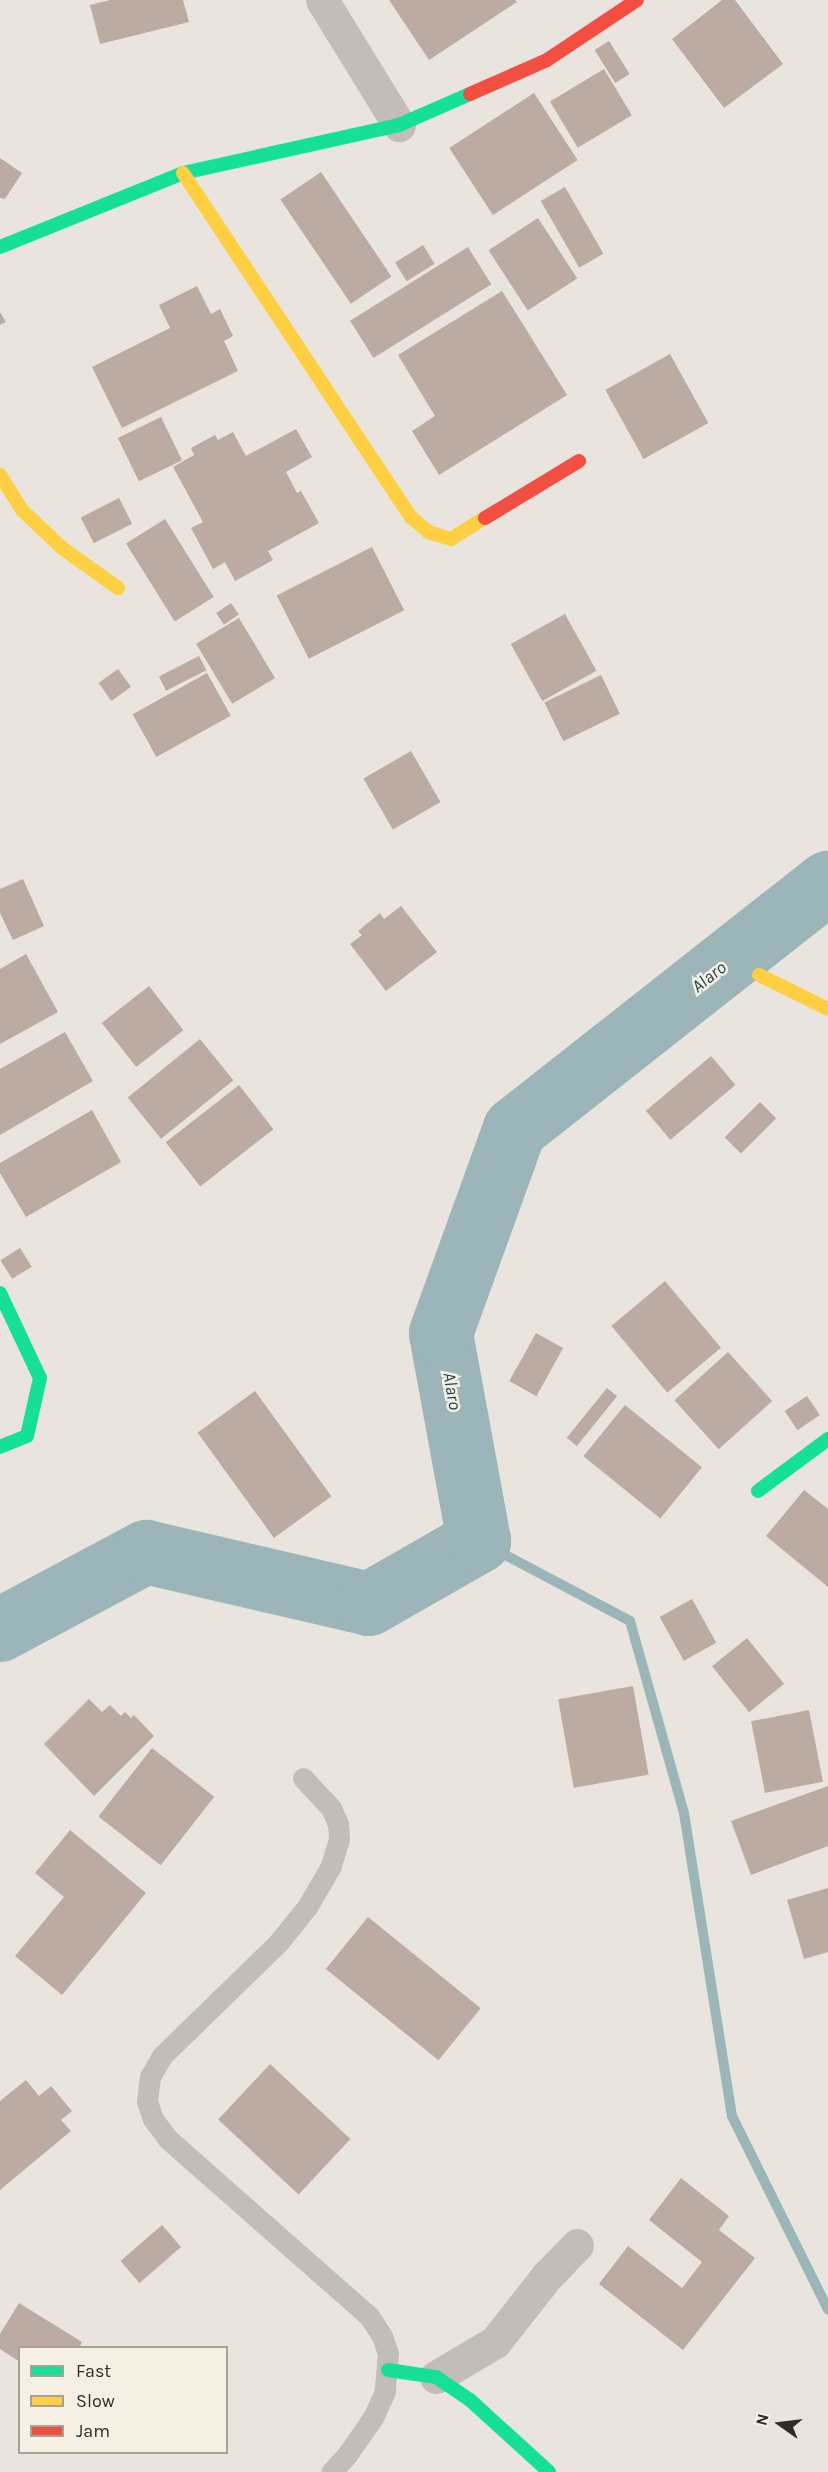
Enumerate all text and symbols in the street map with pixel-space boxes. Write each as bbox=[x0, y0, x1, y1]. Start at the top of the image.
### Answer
water label: Alaro bbox=[687, 957, 731, 997]
water label: Alaro bbox=[438, 1370, 466, 1412]
legend bbox=[18, 2346, 228, 2454]
text: Fast bbox=[76, 2360, 111, 2382]
text: Slow bbox=[76, 2390, 115, 2412]
north arrow bbox=[750, 2394, 810, 2454]
text: N bbox=[751, 2412, 773, 2427]
text: Jam bbox=[76, 2420, 110, 2442]

